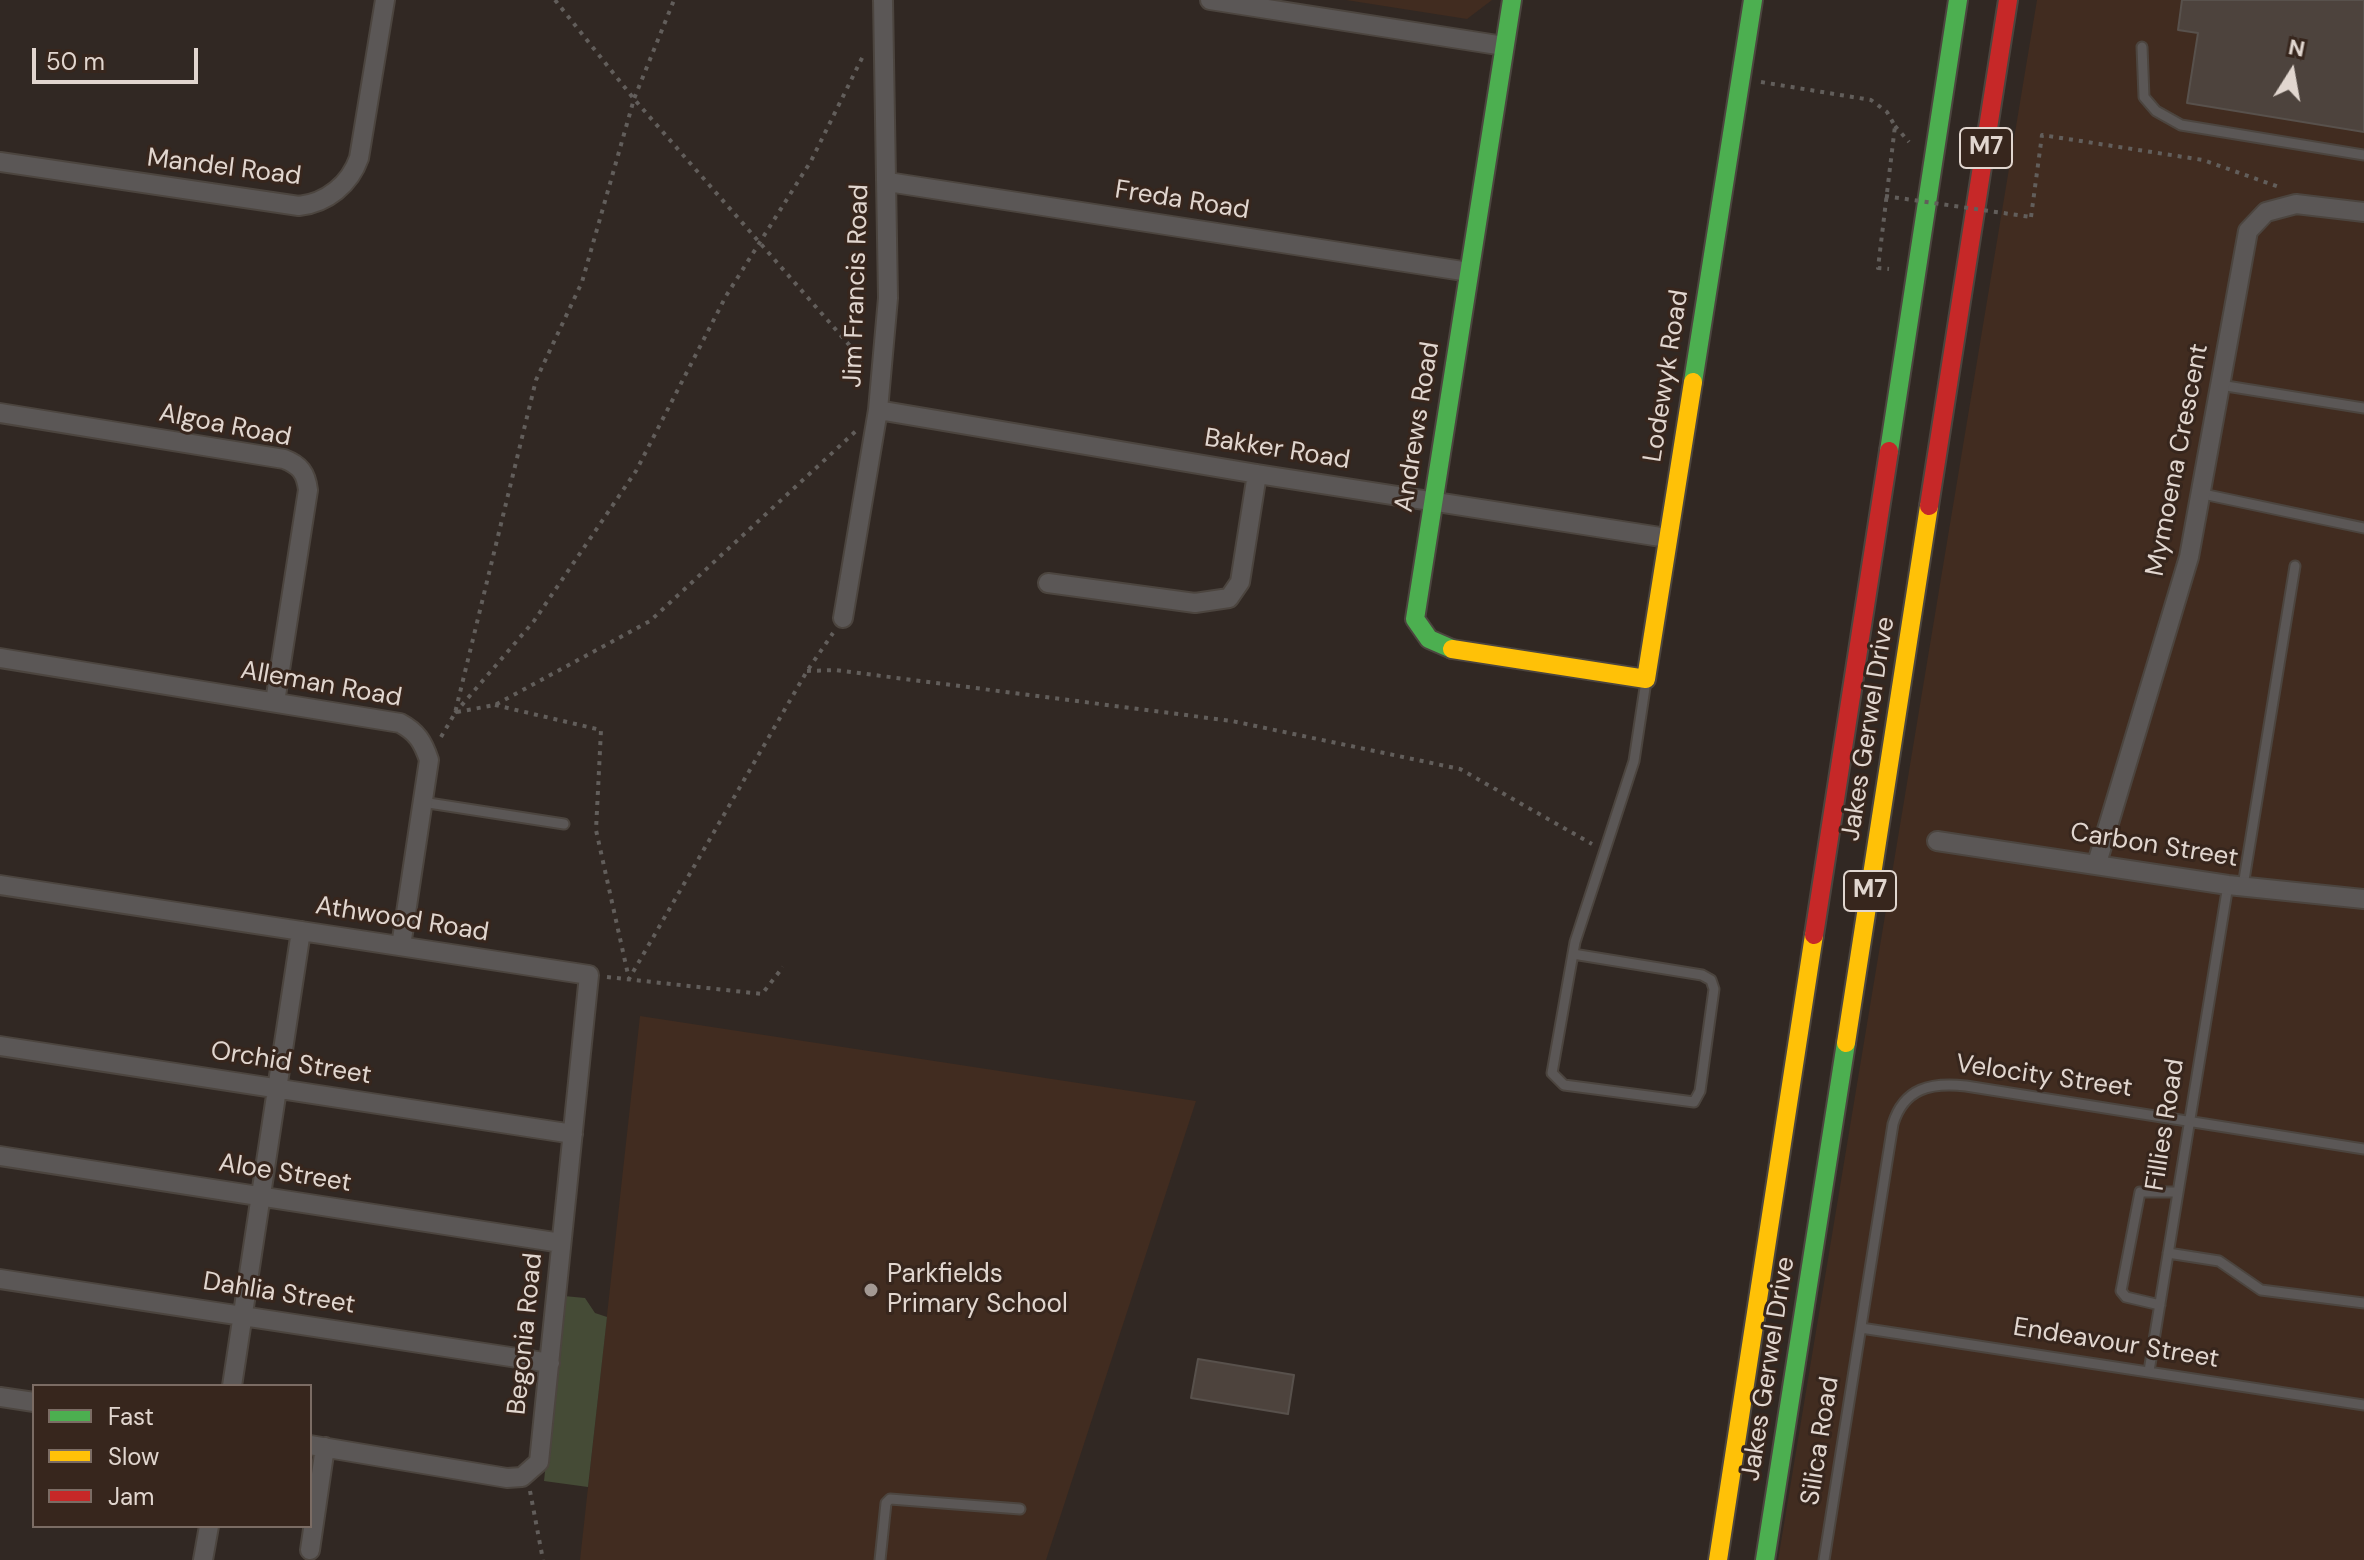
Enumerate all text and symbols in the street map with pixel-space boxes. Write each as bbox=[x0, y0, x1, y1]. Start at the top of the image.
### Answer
scale bar bbox=[36, 32, 202, 82]
north arrow bbox=[2252, 32, 2332, 112]
text: N bbox=[2286, 32, 2307, 64]
text: 50 m bbox=[46, 46, 105, 77]
road number: M7 bbox=[1960, 128, 2012, 168]
street label: Mandel Road bbox=[145, 143, 303, 193]
street label: Freda Road bbox=[1113, 175, 1251, 227]
street label: Jim Francis Road bbox=[838, 184, 876, 388]
street label: Lodewyk Road bbox=[1638, 288, 1696, 464]
street label: Andrews Road bbox=[1389, 340, 1447, 514]
street label: Mymoena Crescent bbox=[2140, 341, 2216, 579]
street label: Algoa Road bbox=[156, 398, 294, 454]
street label: Bakker Road bbox=[1202, 423, 1352, 477]
street label: Jakes Gerwel Drive bbox=[1836, 615, 1902, 843]
street label: Alleman Road bbox=[238, 655, 404, 715]
street label: Carbon Street bbox=[2068, 817, 2240, 875]
road number: M7 bbox=[1844, 871, 1896, 911]
street label: Athwood Road bbox=[313, 891, 491, 949]
street label: Orchid Street bbox=[208, 1036, 374, 1092]
street label: Velocity Street bbox=[1954, 1049, 2134, 1105]
street label: Fillies Road bbox=[2140, 1057, 2192, 1193]
street label: Aloe Street bbox=[216, 1148, 354, 1200]
street label: Begonia Road bbox=[502, 1252, 550, 1416]
street label: Jakes Gerwel Drive bbox=[1736, 1255, 1802, 1483]
place label: Parkfields Primary School bbox=[887, 1259, 1068, 1320]
street label: Dahlia Street bbox=[201, 1267, 357, 1321]
marker: Parkfields Primary School bbox=[862, 1281, 880, 1299]
street label: Endeavour Street bbox=[2011, 1312, 2221, 1376]
street label: Silica Road bbox=[1795, 1374, 1847, 1508]
legend bbox=[32, 1384, 312, 1528]
text: Fast bbox=[108, 1401, 154, 1432]
text: Slow bbox=[108, 1441, 159, 1472]
text: Jam bbox=[108, 1481, 154, 1512]

